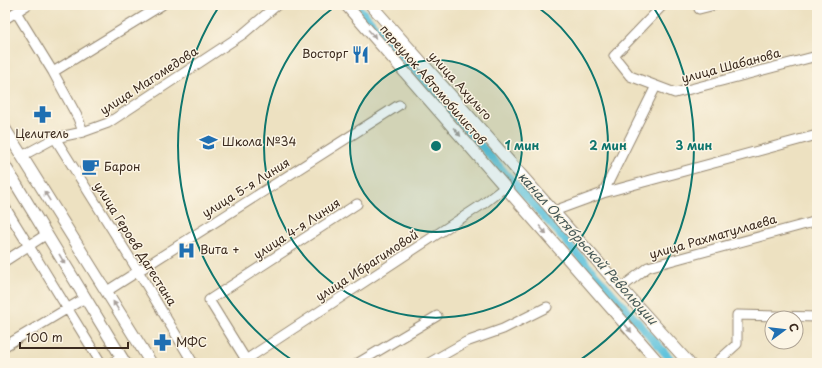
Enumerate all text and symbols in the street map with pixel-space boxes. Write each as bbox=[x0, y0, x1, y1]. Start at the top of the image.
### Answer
street label: переулок Автомобилистов bbox=[376, 20, 491, 149]
one-way arrow bbox=[367, 29, 376, 40]
street label: улица Магомедова bbox=[96, 41, 202, 119]
street label: улица Шабанова bbox=[679, 43, 783, 87]
place label: Восторг bbox=[302, 44, 349, 62]
restaurant icon: Восторг bbox=[351, 44, 371, 64]
street label: улица Ахульго bbox=[425, 47, 497, 124]
pharmacy icon: Целитель bbox=[32, 105, 52, 125]
place label: Целитель bbox=[15, 124, 69, 142]
one-way arrow bbox=[453, 127, 462, 137]
school or university icon: Школа №34 bbox=[199, 132, 219, 152]
place label: Школа №34 bbox=[222, 132, 297, 150]
text: 1 мин bbox=[505, 136, 540, 154]
text: 2 мин bbox=[589, 136, 627, 154]
text: 3 мин bbox=[676, 136, 713, 154]
centre of rings bbox=[429, 139, 443, 153]
street label: улица 5-я Линия bbox=[198, 153, 293, 221]
cafe icon: Барон bbox=[81, 157, 101, 177]
place label: Барон bbox=[104, 157, 141, 175]
water label: канал Октябрьской Революции bbox=[514, 167, 663, 329]
street label: улица Героев Дагестана bbox=[90, 178, 182, 309]
one-way arrow bbox=[43, 190, 50, 202]
street label: улица 4-я Линия bbox=[249, 193, 343, 263]
street label: улица Рахматуллаева bbox=[647, 209, 779, 263]
street label: улица Ибрагимовой bbox=[312, 225, 421, 305]
one-way arrow bbox=[538, 225, 547, 235]
hospital icon: Вита + bbox=[177, 240, 197, 260]
place label: Вита + bbox=[200, 240, 240, 258]
one-way arrow bbox=[58, 253, 65, 265]
one-way arrow bbox=[112, 300, 119, 312]
north arrow bbox=[764, 310, 804, 350]
text: С bbox=[785, 321, 803, 333]
one-way arrow bbox=[624, 323, 633, 333]
scale bar bbox=[20, 324, 128, 350]
text: 100 m bbox=[26, 328, 63, 346]
pharmacy icon: МФС bbox=[153, 333, 173, 353]
place label: МФС bbox=[176, 333, 207, 351]

